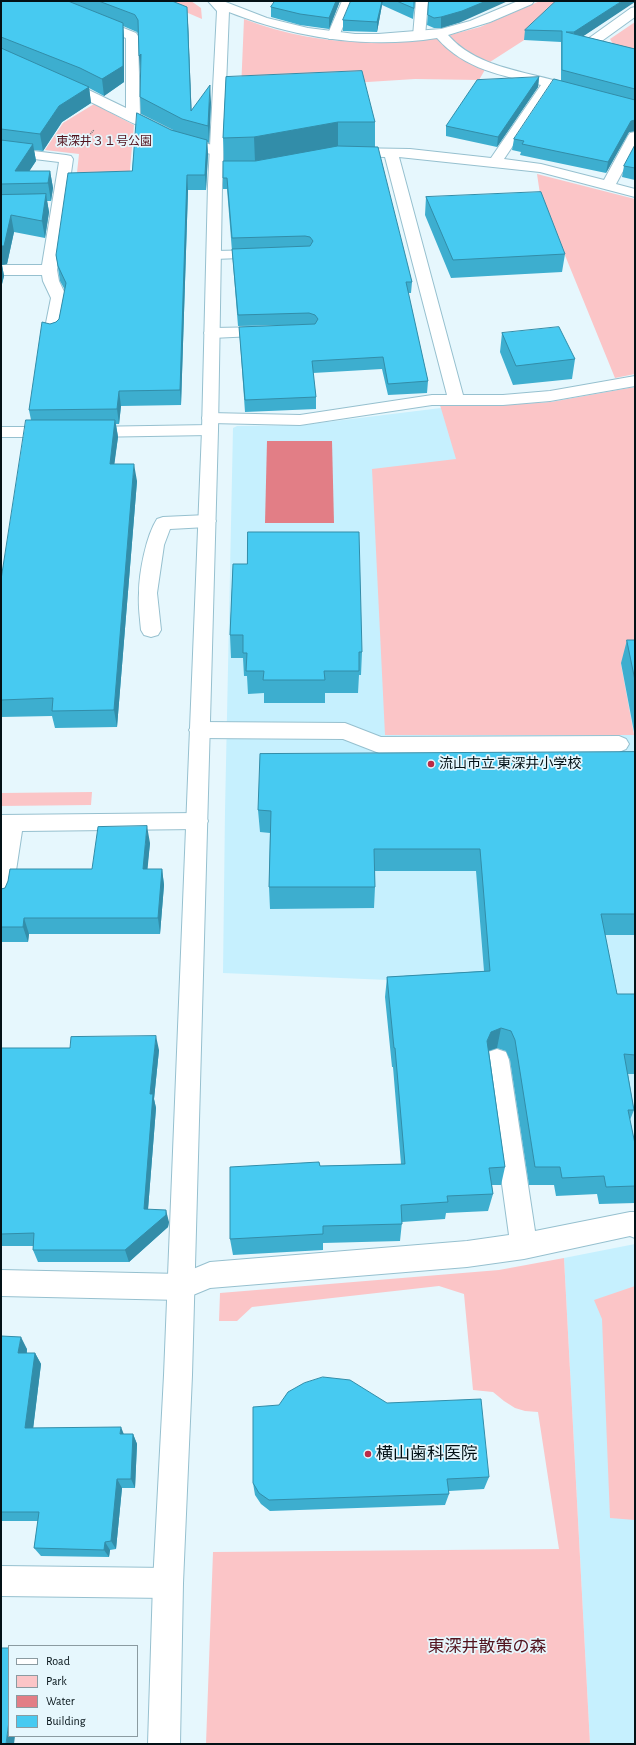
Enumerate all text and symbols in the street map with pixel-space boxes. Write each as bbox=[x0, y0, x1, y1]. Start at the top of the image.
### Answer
park label: 東深井３１号公園 bbox=[56, 134, 152, 148]
place label: 流山市立 東深井小学校 bbox=[439, 756, 581, 772]
marker: 流山市立 東深井小学校 bbox=[426, 759, 436, 769]
place label: 横山歯科医院 bbox=[376, 1444, 478, 1464]
marker: 横山歯科医院 bbox=[363, 1449, 373, 1459]
park label: 東深井散策の森 bbox=[428, 1637, 546, 1657]
legend bbox=[8, 1645, 138, 1737]
text: Road bbox=[46, 1655, 70, 1667]
text: Park bbox=[46, 1675, 67, 1687]
text: Water bbox=[46, 1695, 75, 1707]
text: Building bbox=[46, 1715, 86, 1727]

